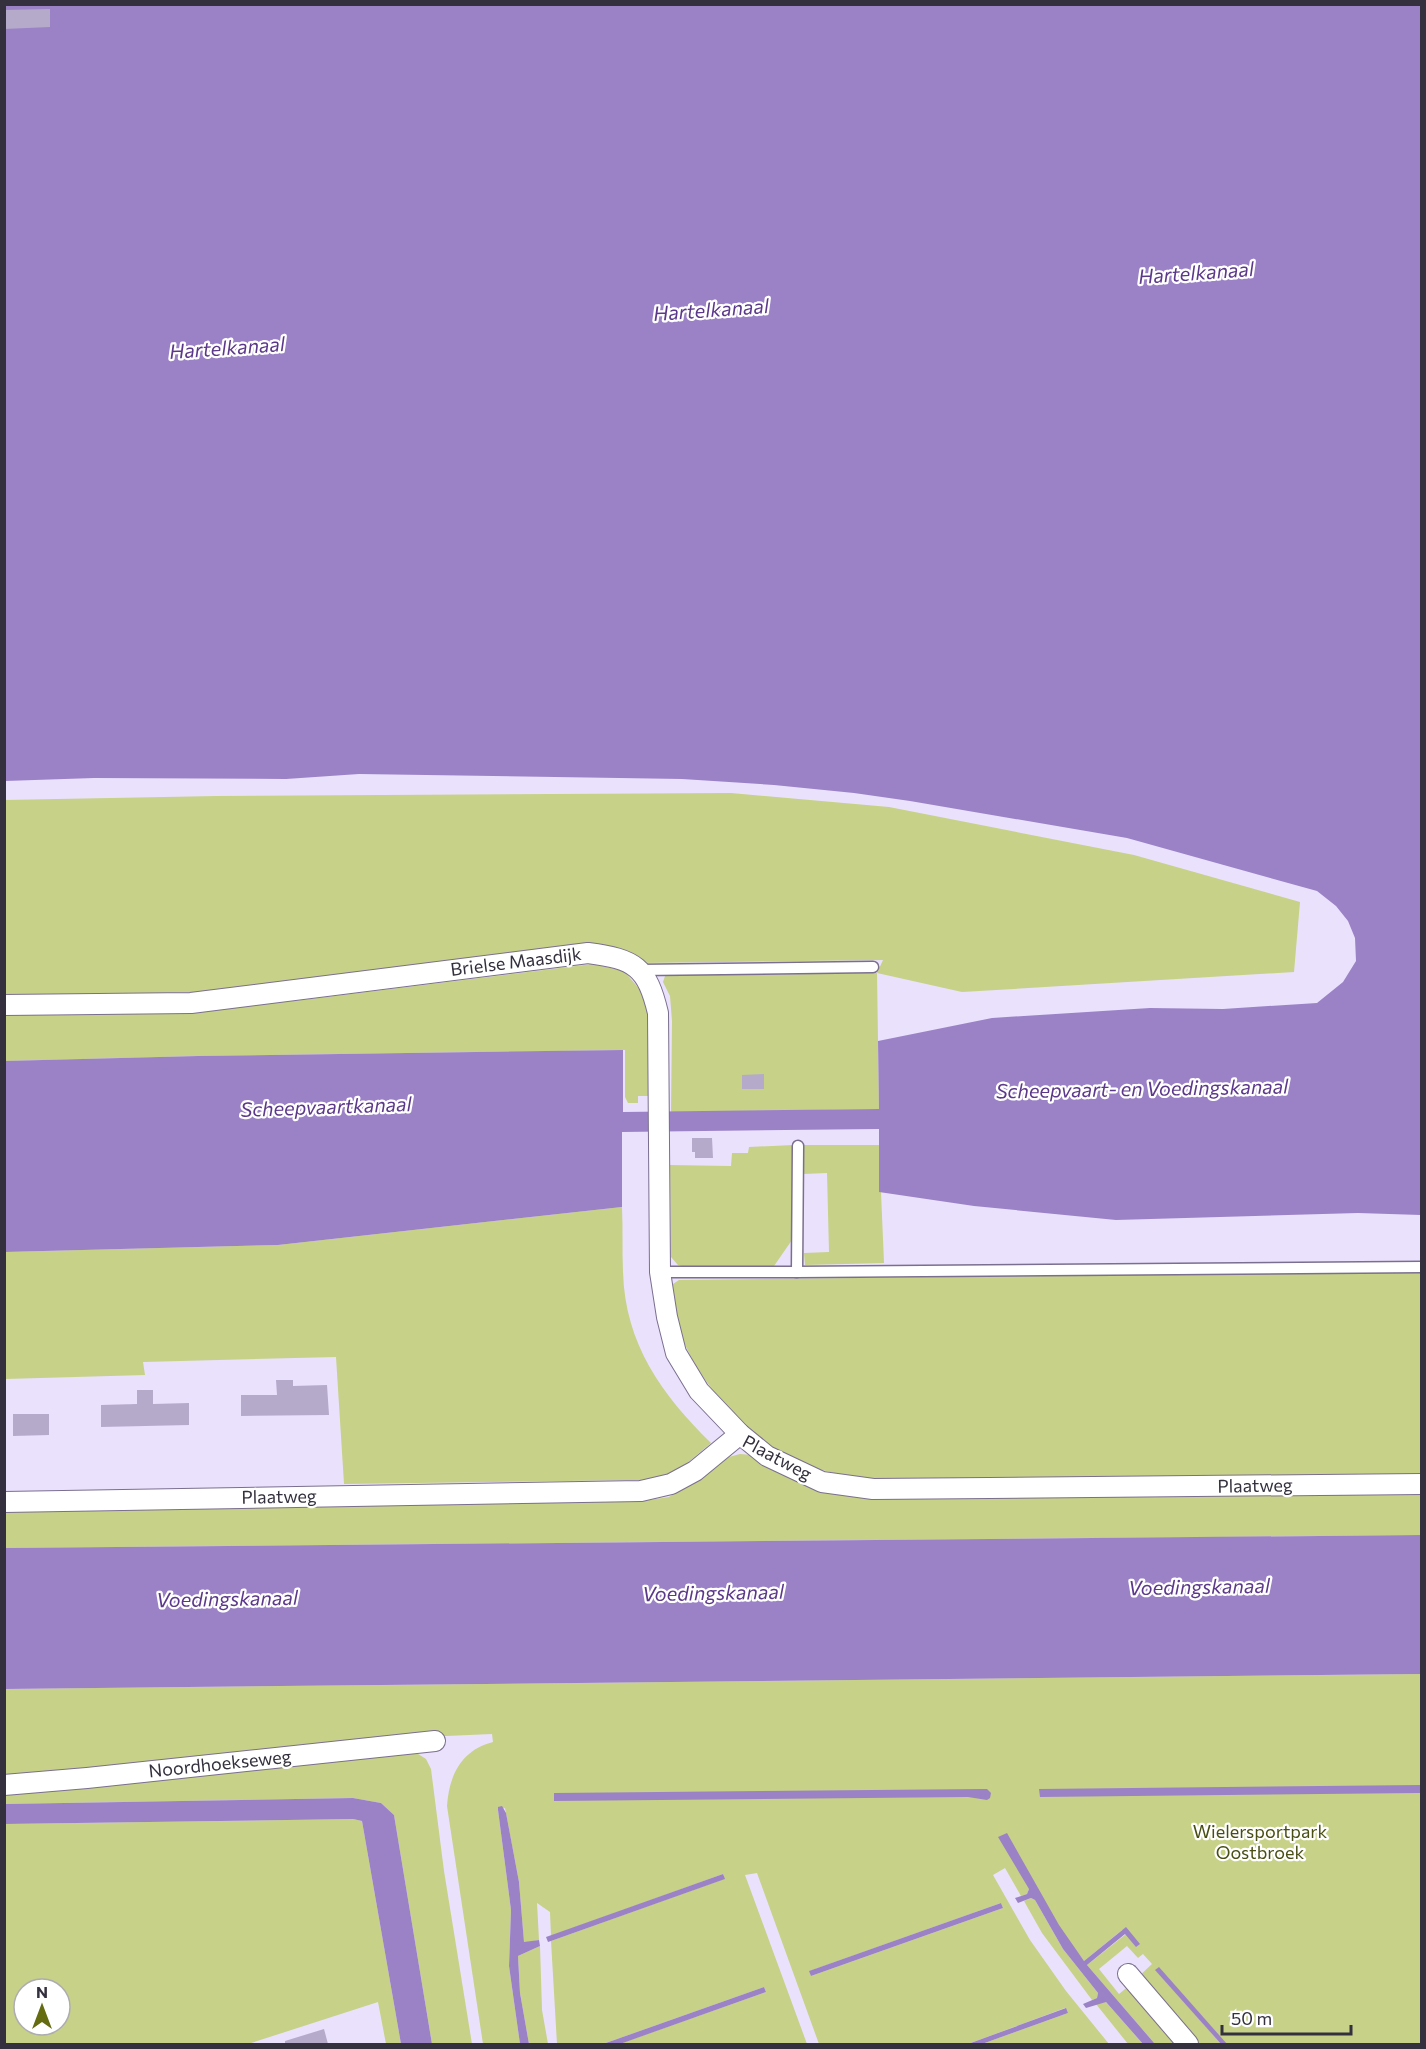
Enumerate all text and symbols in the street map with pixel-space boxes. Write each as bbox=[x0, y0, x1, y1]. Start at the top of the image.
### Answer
water label: Hartelkanaal bbox=[1137, 256, 1255, 288]
water label: Hartelkanaal bbox=[652, 293, 770, 325]
water label: Hartelkanaal bbox=[168, 331, 286, 363]
street label: Brielse Maasdijk bbox=[449, 942, 583, 980]
water label: Scheepvaart- en Voedingskanaal bbox=[996, 1073, 1289, 1103]
water label: Scheepvaartkanaal bbox=[240, 1091, 413, 1121]
street label: Plaatweg bbox=[739, 1430, 816, 1485]
street label: Plaatweg bbox=[1217, 1473, 1293, 1497]
street label: Plaatweg bbox=[241, 1484, 317, 1508]
water label: Voedingskanaal bbox=[1128, 1573, 1271, 1599]
water label: Voedingskanaal bbox=[642, 1579, 785, 1605]
water label: Voedingskanaal bbox=[156, 1585, 299, 1611]
street label: Noordhoekseweg bbox=[147, 1745, 293, 1781]
park label: Wielersportpark Oostbroek bbox=[1193, 1820, 1328, 1863]
north arrow bbox=[12, 1977, 72, 2037]
text: N bbox=[36, 1982, 48, 2001]
scale bar bbox=[1222, 1998, 1351, 2036]
text: 50 m bbox=[1231, 2007, 1272, 2029]

